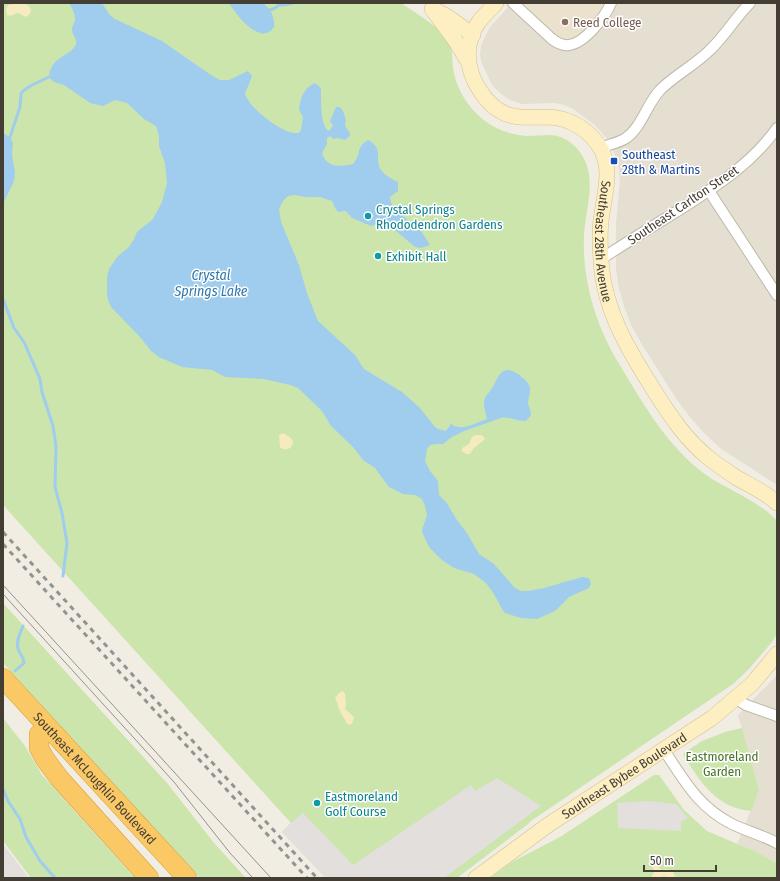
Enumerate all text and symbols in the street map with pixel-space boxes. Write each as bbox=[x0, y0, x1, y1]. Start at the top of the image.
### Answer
place label: Reed College bbox=[573, 15, 641, 30]
marker: Reed College bbox=[560, 17, 570, 27]
place label: Southeast 28th & Martins bbox=[622, 147, 701, 177]
marker: Southeast 28th & Martins bbox=[609, 156, 619, 166]
street label: Southeast Carlton Street bbox=[625, 162, 742, 248]
street label: Southeast 28th Avenue bbox=[592, 180, 616, 304]
place label: Crystal Springs Rhododendron Gardens bbox=[376, 202, 503, 232]
marker: Crystal Springs Rhododendron Gardens bbox=[363, 211, 373, 221]
place label: Exhibit Hall bbox=[386, 249, 447, 264]
marker: Exhibit Hall bbox=[373, 251, 383, 261]
water label: Crystal Springs Lake bbox=[173, 267, 248, 300]
street label: Southeast McLoughlin Boulevard bbox=[31, 709, 159, 847]
street label: Southeast Bybee Boulevard bbox=[559, 729, 689, 822]
park label: Eastmoreland Garden bbox=[685, 749, 759, 779]
place label: Eastmoreland Golf Course bbox=[325, 789, 398, 819]
marker: Eastmoreland Golf Course bbox=[312, 798, 322, 808]
scale bar bbox=[644, 847, 716, 873]
text: 50 m bbox=[650, 854, 674, 868]

